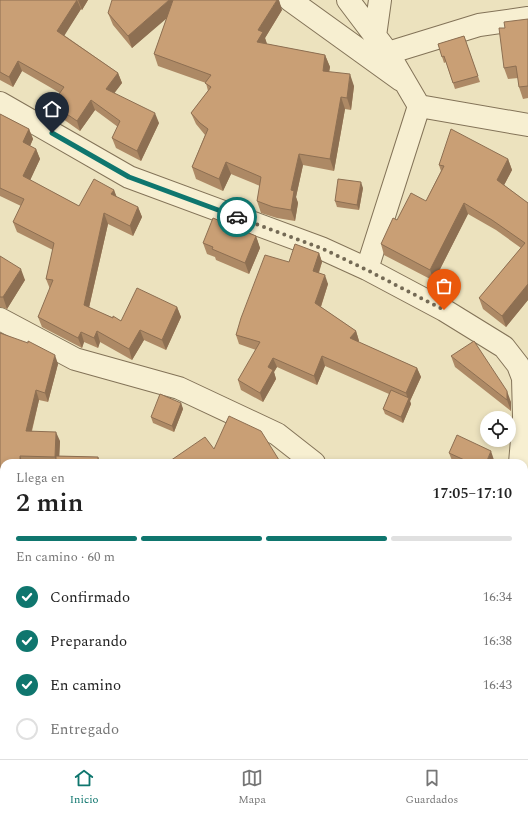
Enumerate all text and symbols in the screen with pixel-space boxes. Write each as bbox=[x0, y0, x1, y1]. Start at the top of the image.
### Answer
pin bbox=[35, 92, 69, 133]
icon: home bbox=[41, 98, 63, 120]
courier bbox=[217, 197, 257, 237]
icon: car bbox=[226, 206, 248, 228]
pin bbox=[427, 269, 461, 310]
icon: bag bbox=[433, 275, 455, 297]
map controls bbox=[480, 411, 516, 447]
button: locate bbox=[480, 411, 516, 447]
text: Llega en bbox=[16, 468, 65, 488]
text: 17:05–17:10 bbox=[432, 482, 512, 505]
text: 2 min bbox=[16, 483, 83, 523]
text: En camino · 60 m bbox=[16, 547, 115, 567]
icon: check bbox=[16, 586, 38, 608]
text: Confirmado bbox=[50, 586, 130, 609]
text: 16:34 bbox=[483, 587, 512, 607]
icon: check bbox=[16, 630, 38, 652]
text: Preparando bbox=[50, 630, 127, 653]
text: 16:38 bbox=[483, 631, 512, 651]
icon: check bbox=[16, 674, 38, 696]
text: En camino bbox=[50, 674, 121, 697]
text: 16:43 bbox=[483, 675, 512, 695]
text: Entregado bbox=[50, 718, 119, 741]
tab: Inicio bbox=[70, 767, 99, 808]
tab: Mapa bbox=[238, 767, 266, 808]
tab: Guardados bbox=[405, 767, 458, 808]

